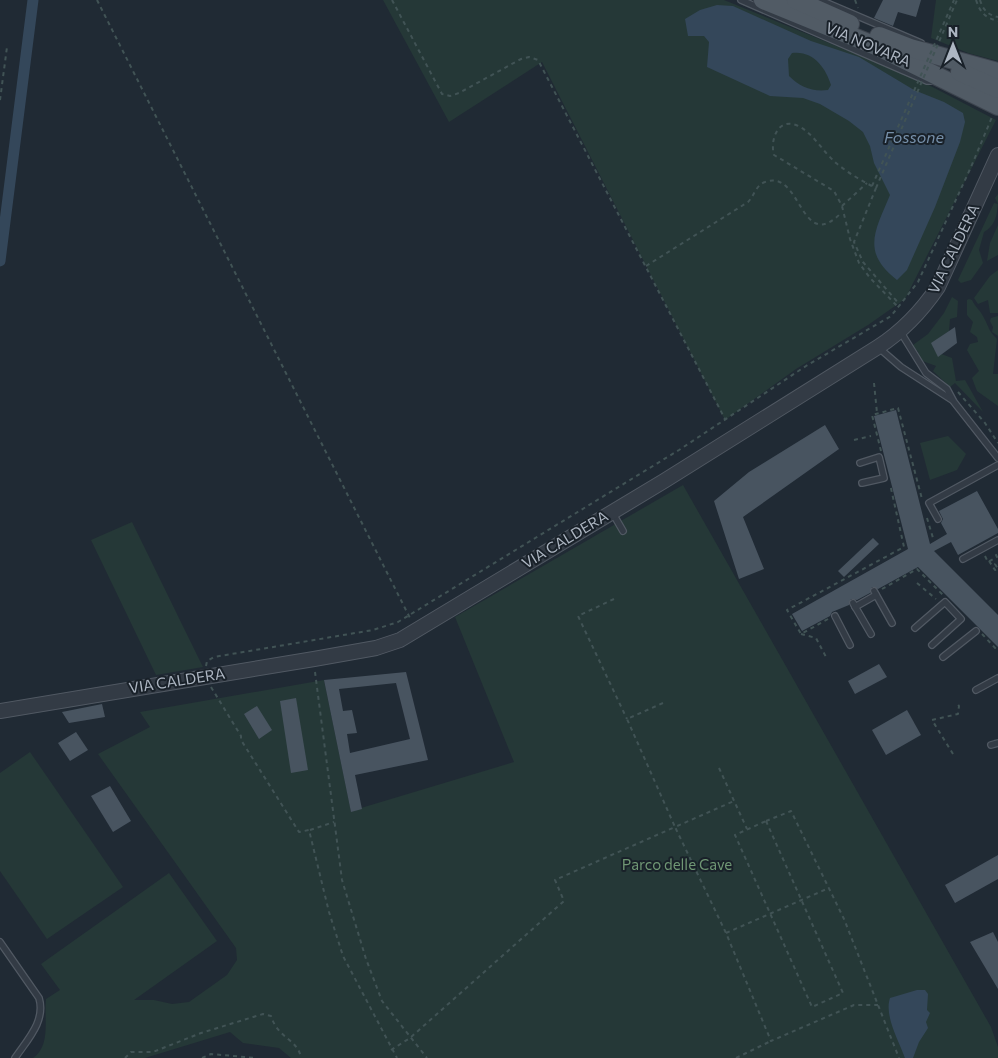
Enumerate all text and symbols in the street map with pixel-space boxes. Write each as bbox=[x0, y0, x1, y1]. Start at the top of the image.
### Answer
street label: VIA NOVARA bbox=[823, 18, 914, 70]
north arrow bbox=[928, 20, 978, 70]
text: N bbox=[948, 23, 958, 40]
water label: Fossone bbox=[884, 127, 945, 146]
street label: VIA CALDERA bbox=[924, 201, 983, 296]
street label: VIA CALDERA bbox=[518, 506, 611, 572]
street label: VIA CALDERA bbox=[127, 664, 226, 697]
park label: Parco delle Cave bbox=[622, 855, 732, 873]

